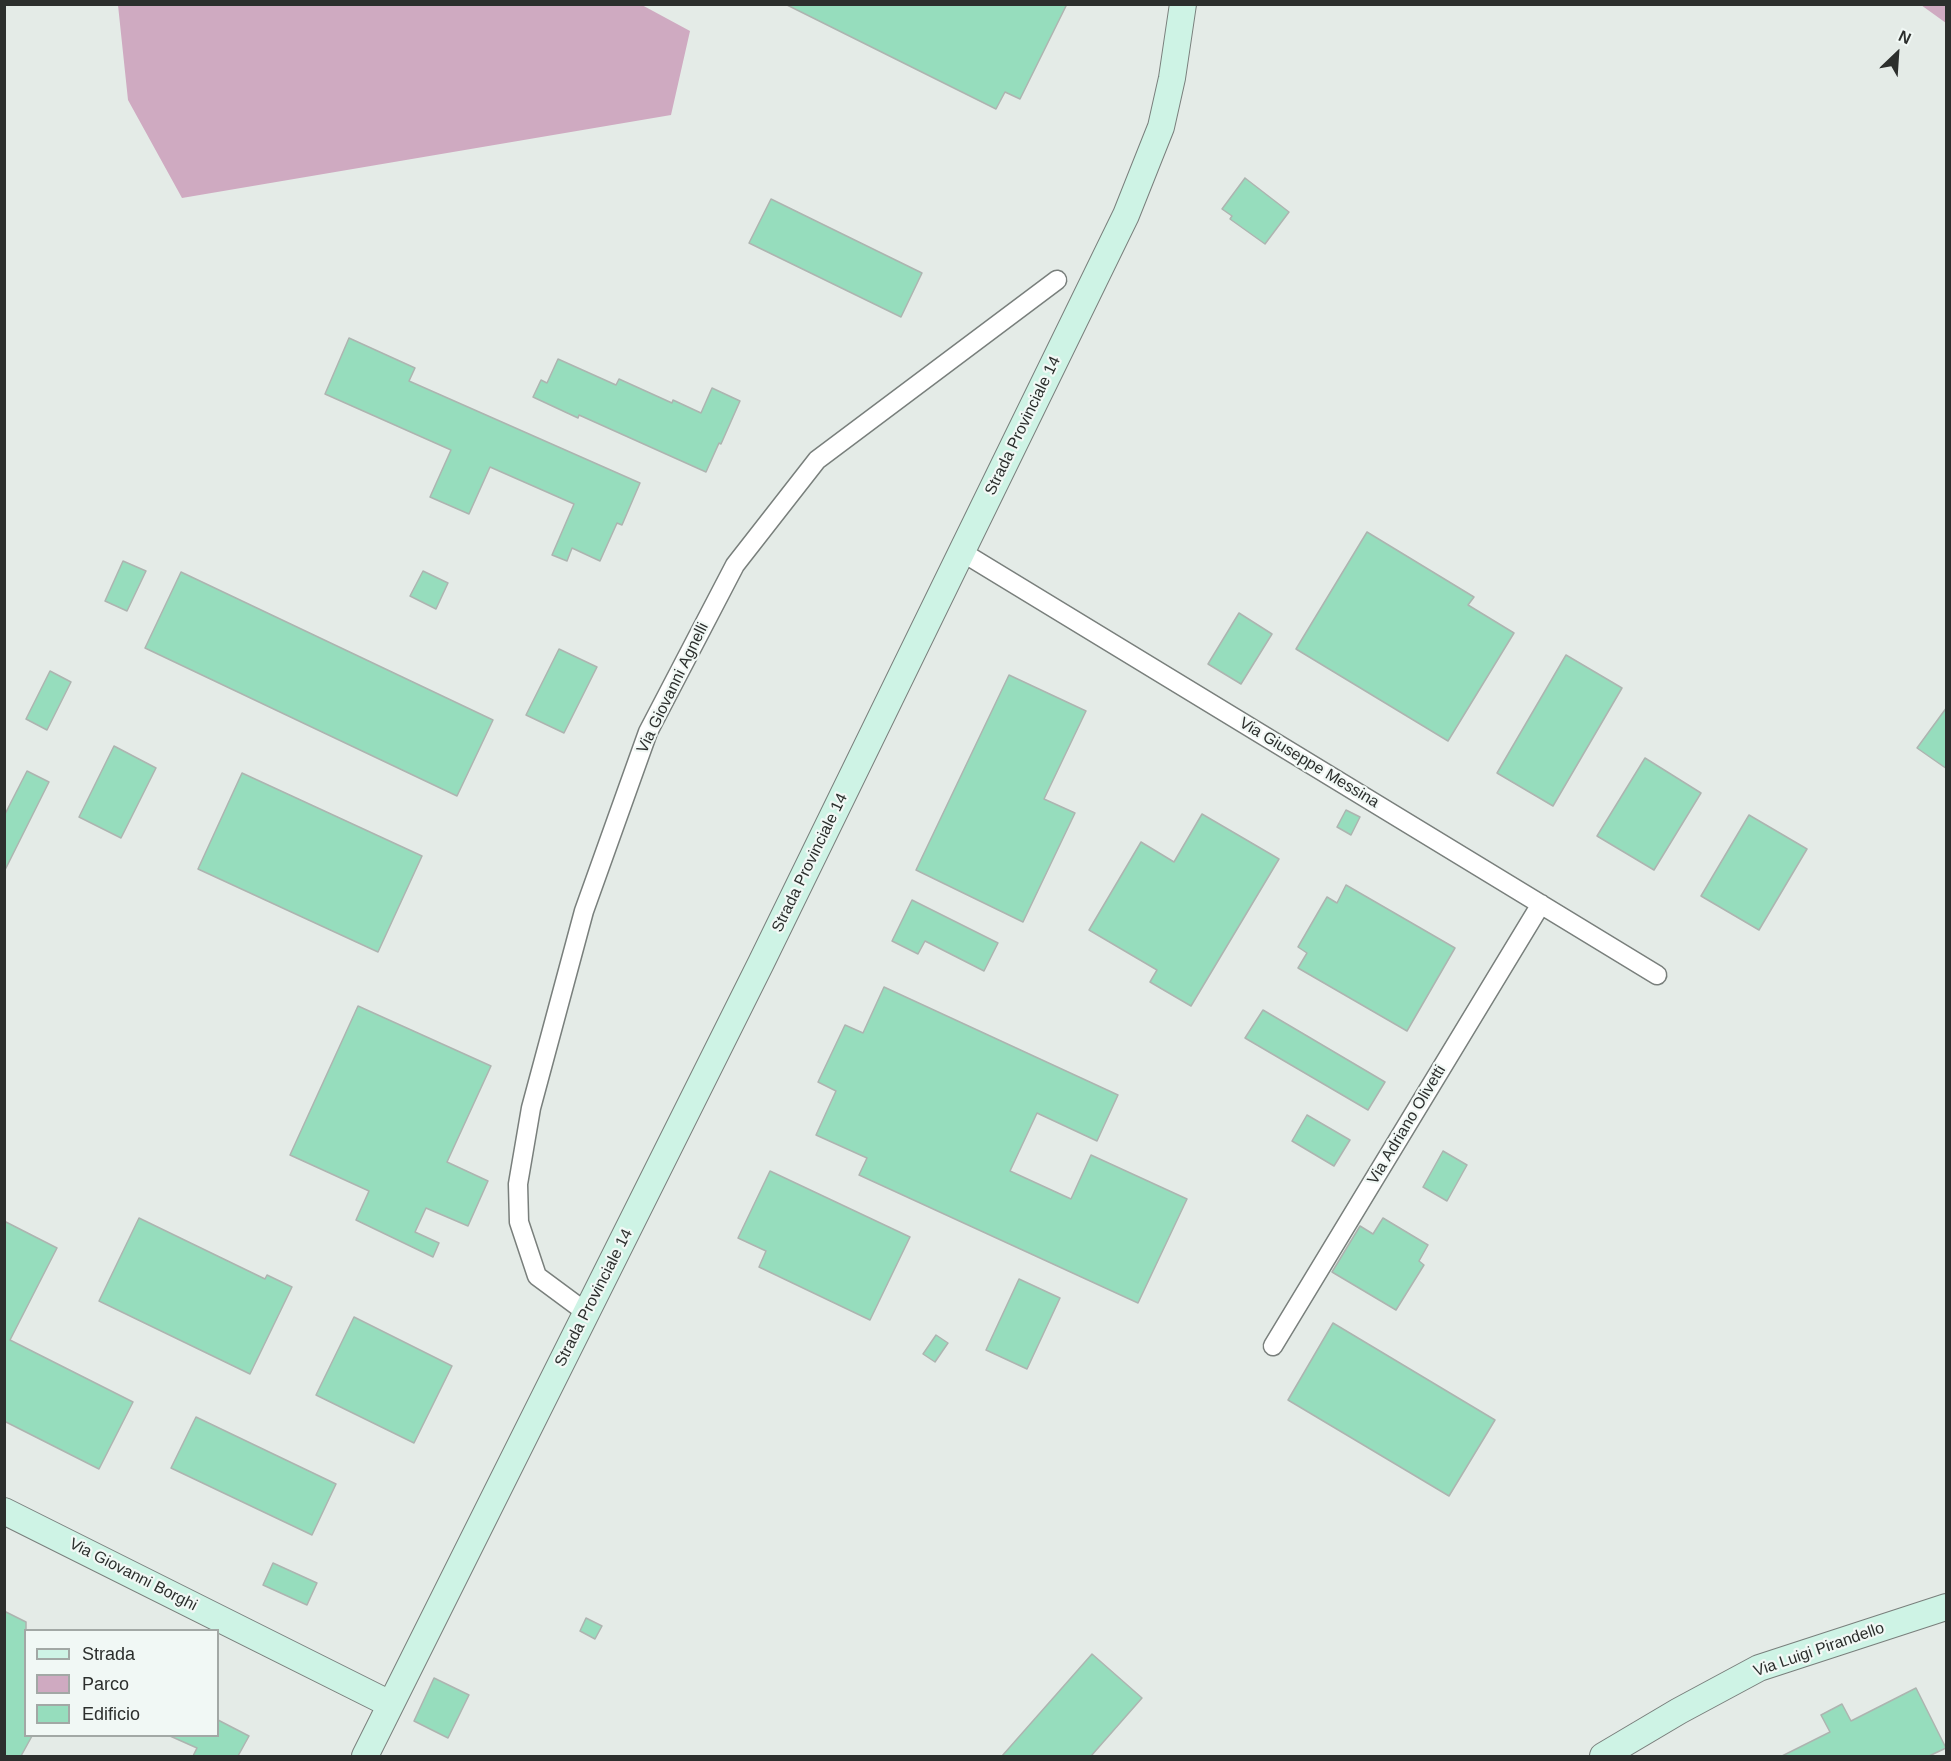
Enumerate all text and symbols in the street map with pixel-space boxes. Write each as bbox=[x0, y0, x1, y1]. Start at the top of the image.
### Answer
north arrow bbox=[1867, 24, 1927, 84]
text: N bbox=[1896, 27, 1914, 47]
street label: Strada Provinciale 14 bbox=[981, 353, 1065, 499]
street label: Via Giovanni Agnelli bbox=[633, 620, 713, 756]
street label: Via Giuseppe Messina bbox=[1236, 714, 1382, 812]
street label: Strada Provinciale 14 bbox=[768, 790, 852, 936]
street label: Via Adriano Olivetti bbox=[1364, 1062, 1450, 1188]
street label: Strada Provinciale 14 bbox=[551, 1226, 637, 1370]
street label: Via Giovanni Borghi bbox=[66, 1534, 200, 1616]
street label: Via Luigi Pirandello bbox=[1751, 1619, 1887, 1681]
legend bbox=[24, 1629, 219, 1737]
text: Strada bbox=[82, 1644, 135, 1664]
text: Parco bbox=[82, 1674, 129, 1694]
text: Edificio bbox=[82, 1704, 140, 1724]

